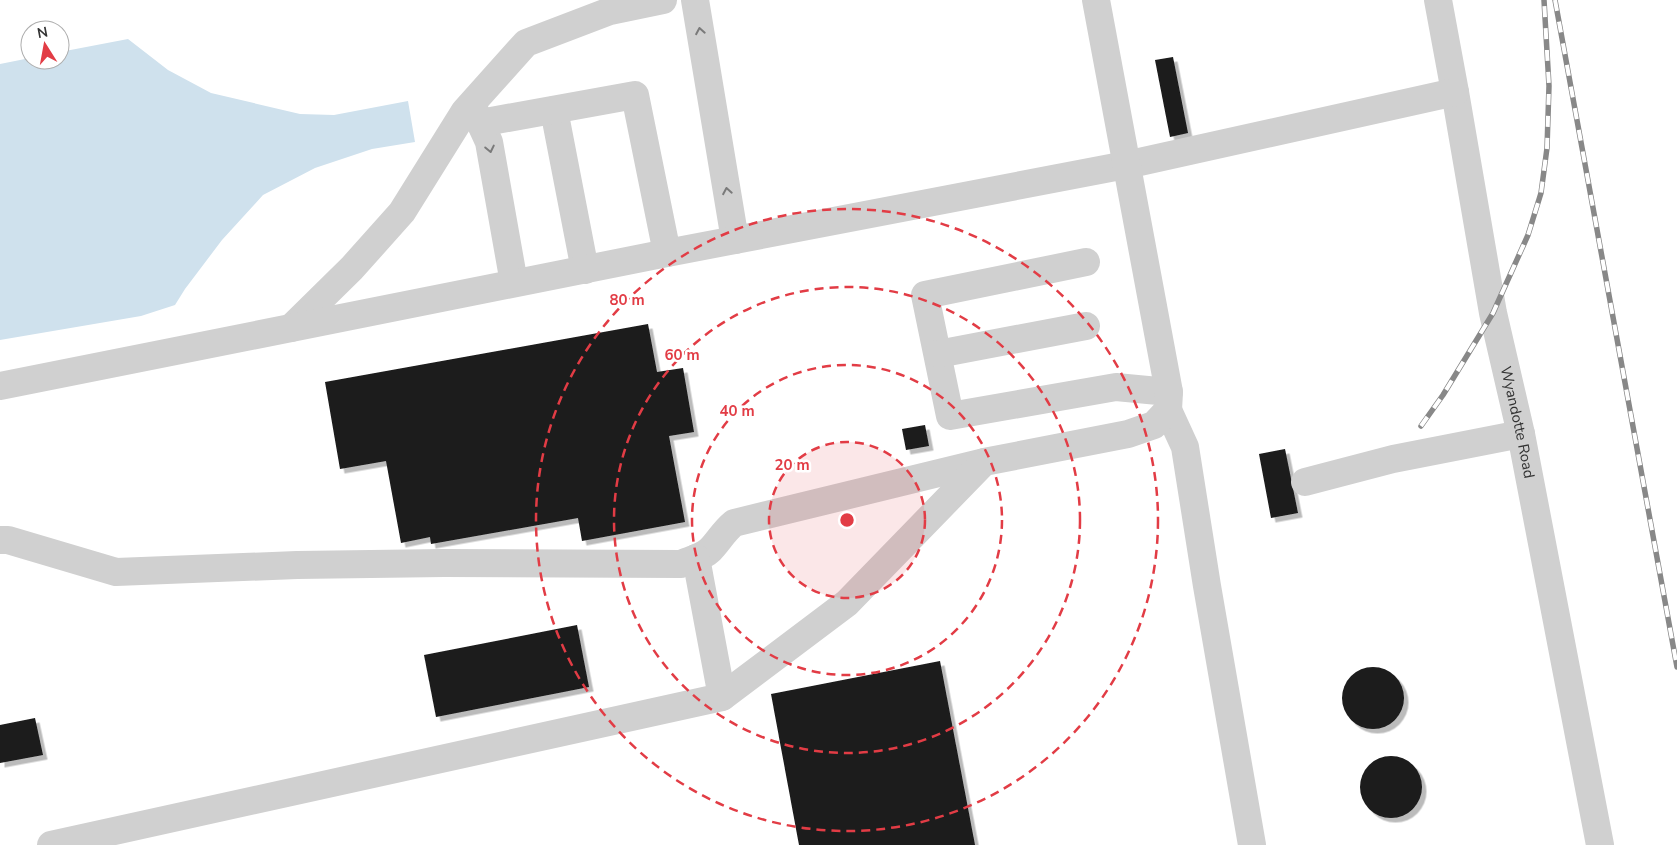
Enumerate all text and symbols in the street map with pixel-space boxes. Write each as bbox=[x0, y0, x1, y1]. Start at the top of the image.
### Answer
north arrow bbox=[20, 20, 70, 70]
text: N bbox=[36, 22, 50, 43]
one-way arrow bbox=[696, 27, 706, 36]
one-way arrow bbox=[484, 144, 494, 153]
one-way arrow bbox=[723, 187, 733, 196]
text: 80 m bbox=[609, 290, 645, 310]
text: 60 m bbox=[664, 345, 700, 365]
street label: Wyandotte Road bbox=[1496, 364, 1539, 480]
text: 40 m bbox=[719, 401, 755, 421]
text: 20 m bbox=[774, 455, 810, 475]
centre of rings bbox=[838, 511, 856, 529]

